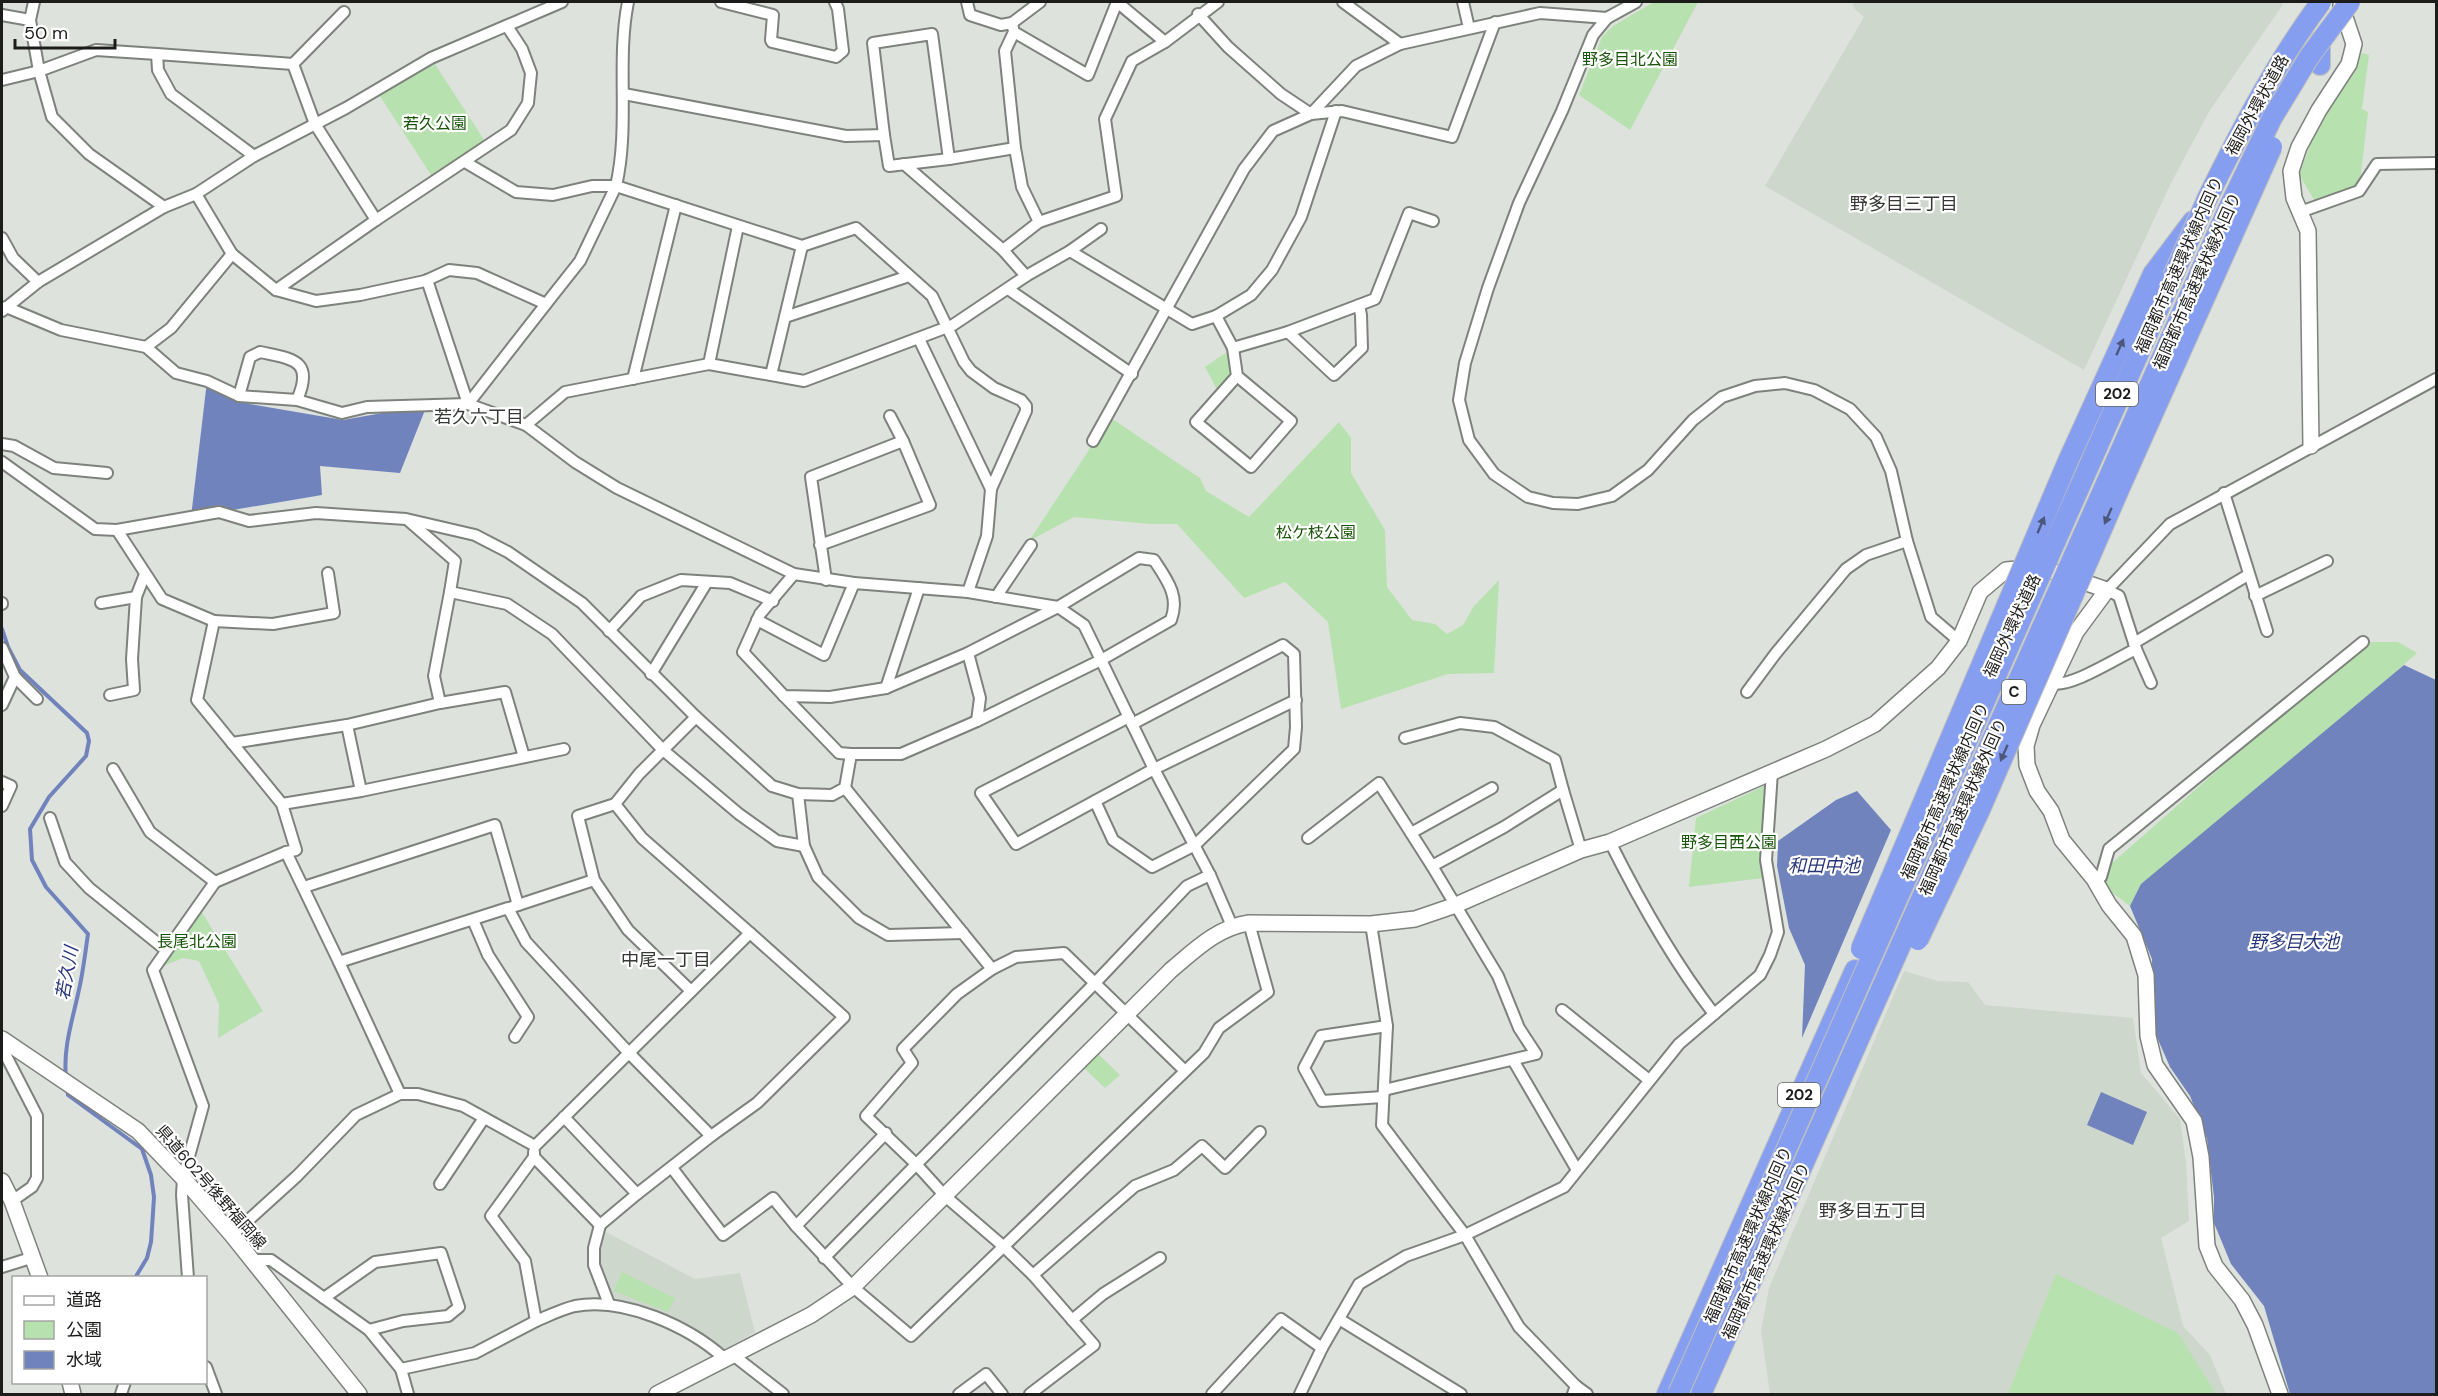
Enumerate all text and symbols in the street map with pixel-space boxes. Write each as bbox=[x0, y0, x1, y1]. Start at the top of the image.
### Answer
scale bar bbox=[15, 12, 116, 50]
text: 50 m bbox=[24, 21, 68, 45]
park label: 野多目北公園 bbox=[1582, 49, 1678, 70]
street label: 福岡外環状道路 bbox=[2221, 51, 2293, 159]
park label: 若久公園 bbox=[403, 113, 467, 134]
street label: 福岡都市高速環状線内回り bbox=[2130, 173, 2228, 357]
street label: 福岡都市高速環状線外回り bbox=[2148, 189, 2246, 373]
district label: 野多目三丁目 bbox=[1850, 192, 1958, 216]
one-way arrow bbox=[2115, 338, 2125, 356]
road number: 202 bbox=[2096, 382, 2138, 406]
district label: 若久六丁目 bbox=[434, 405, 524, 429]
one-way arrow bbox=[2102, 507, 2112, 525]
one-way arrow bbox=[2036, 516, 2046, 534]
park label: 松ケ枝公園 bbox=[1276, 522, 1356, 543]
street label: 福岡外環状道路 bbox=[1979, 571, 2045, 681]
road number: C bbox=[2002, 680, 2026, 704]
street label: 福岡都市高速環状線内回り bbox=[1896, 699, 1994, 883]
street label: 福岡都市高速環状線外回り bbox=[1914, 715, 2012, 899]
one-way arrow bbox=[2000, 744, 2009, 761]
park label: 野多目西公園 bbox=[1681, 832, 1777, 853]
water label: 和田中池 bbox=[1788, 854, 1862, 878]
water label: 野多目大池 bbox=[2249, 930, 2341, 954]
park label: 長尾北公園 bbox=[157, 931, 237, 952]
water label: 若久川 bbox=[50, 942, 84, 1002]
district label: 中尾一丁目 bbox=[621, 948, 711, 972]
road number: 202 bbox=[1778, 1083, 1820, 1107]
street label: 県道602号後野福岡線 bbox=[151, 1120, 271, 1254]
street label: 福岡都市高速環状線内回り bbox=[1699, 1143, 1797, 1327]
street label: 福岡都市高速環状線外回り bbox=[1717, 1159, 1815, 1343]
district label: 野多目五丁目 bbox=[1819, 1199, 1927, 1223]
legend bbox=[12, 1276, 207, 1384]
text: 道路 bbox=[66, 1288, 102, 1312]
text: 公園 bbox=[66, 1318, 102, 1342]
text: 水域 bbox=[66, 1348, 102, 1372]

